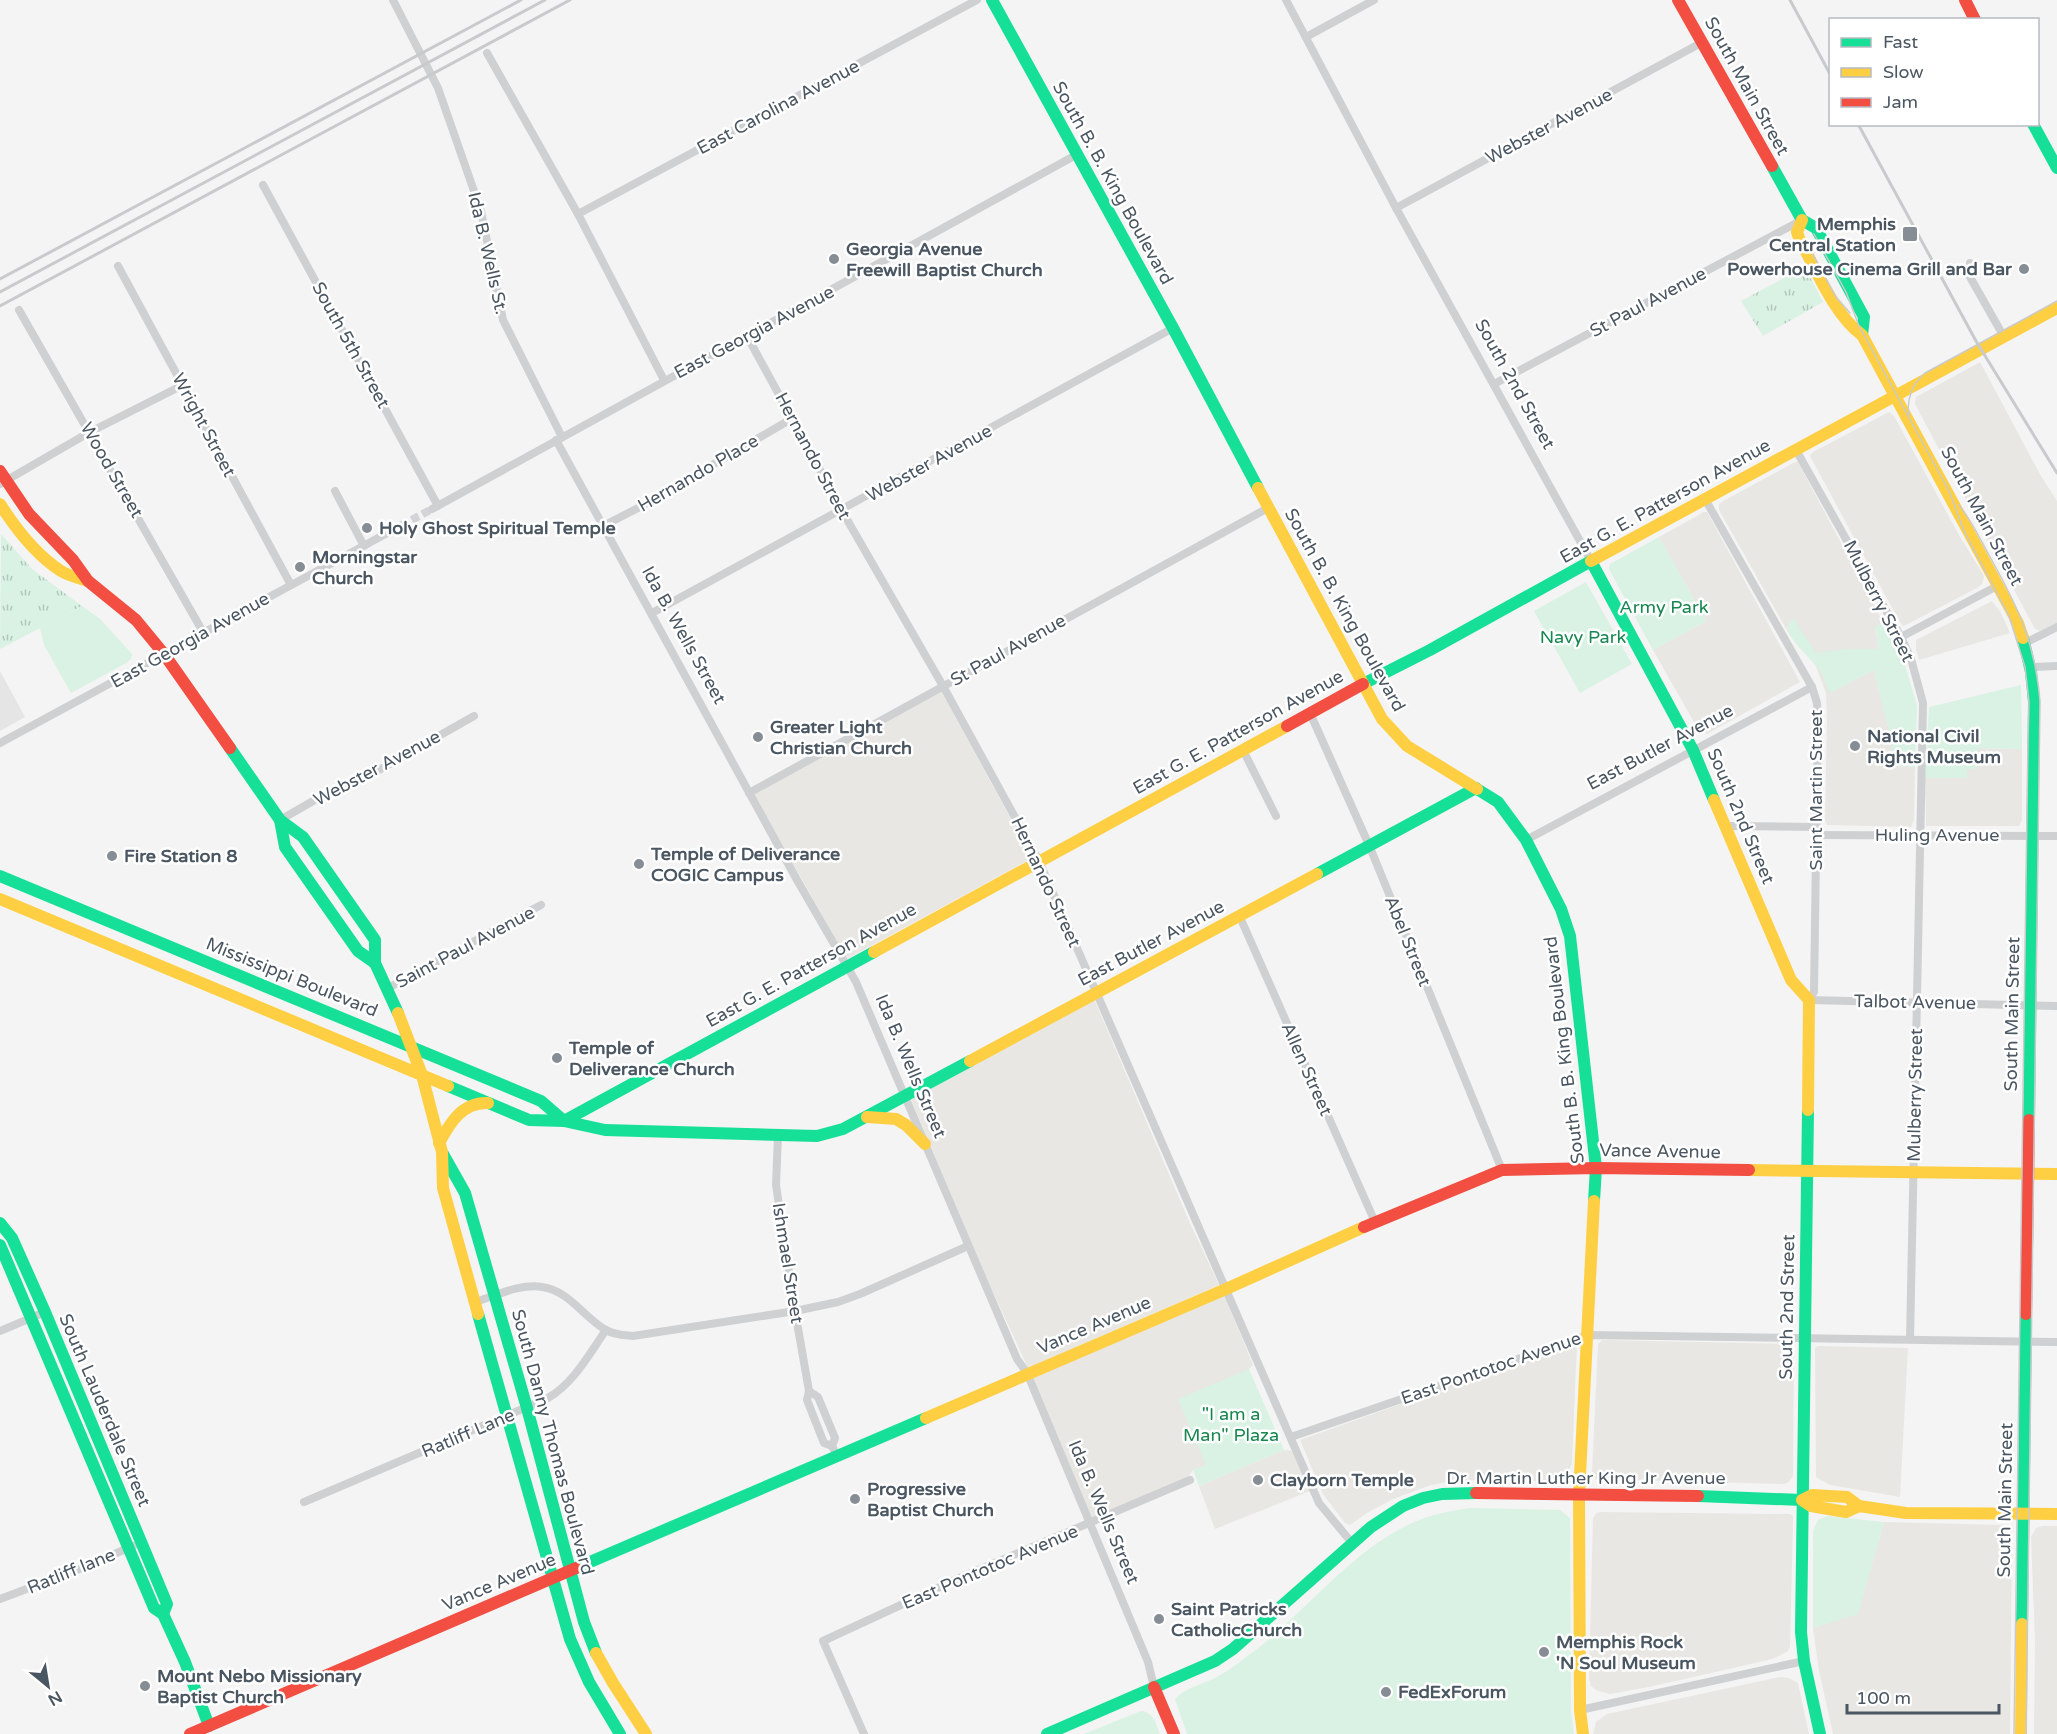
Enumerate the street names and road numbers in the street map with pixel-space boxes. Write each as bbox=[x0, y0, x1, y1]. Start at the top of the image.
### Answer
street label: South Main Street bbox=[1700, 13, 1794, 159]
street label: East Carolina Avenue bbox=[693, 55, 863, 159]
street label: South B. B. King Boulevard bbox=[1048, 78, 1178, 288]
street label: Webster Avenue bbox=[1482, 83, 1616, 169]
street label: Ida B. Wells St. bbox=[463, 190, 513, 316]
street label: St Paul Avenue bbox=[1586, 262, 1710, 342]
street label: South 5th Street bbox=[307, 278, 395, 412]
street label: East Georgia Avenue bbox=[670, 280, 838, 384]
street label: South 2nd Street bbox=[1470, 315, 1560, 453]
street label: Wright Street bbox=[167, 369, 241, 481]
street label: Hernando Street bbox=[770, 389, 856, 523]
street label: Wood Street bbox=[76, 418, 148, 522]
street label: Webster Avenue bbox=[862, 419, 996, 507]
street label: Hernando Place bbox=[634, 430, 762, 516]
street label: East G. E. Patterson Avenue bbox=[1556, 434, 1774, 568]
street label: South Main Street bbox=[1936, 443, 2028, 590]
street label: South B. B. King Boulevard bbox=[1280, 505, 1410, 715]
street label: Mulberry Street bbox=[1839, 536, 1919, 666]
street label: Ida B. Wells Street bbox=[637, 562, 731, 708]
street label: East Georgia Avenue bbox=[107, 587, 273, 693]
street label: St Paul Avenue bbox=[946, 609, 1070, 691]
street label: East G. E. Patterson Avenue bbox=[1129, 665, 1347, 799]
street label: East Butler Avenue bbox=[1583, 699, 1737, 795]
street label: Saint Martin Street bbox=[1805, 709, 1827, 870]
street label: Webster Avenue bbox=[310, 725, 444, 811]
street label: South 2nd Street bbox=[1702, 745, 1780, 887]
street label: Hernando Street bbox=[1006, 814, 1086, 951]
street label: Huling Avenue bbox=[1875, 824, 1999, 846]
street label: Abel Street bbox=[1380, 893, 1436, 989]
street label: East Butler Avenue bbox=[1074, 895, 1228, 991]
street label: East G. E. Patterson Avenue bbox=[702, 898, 920, 1032]
street label: Saint Paul Avenue bbox=[392, 901, 538, 993]
street label: Mississippi Boulevard bbox=[203, 932, 381, 1022]
street label: South B. B. King Boulevard bbox=[1539, 935, 1589, 1165]
street label: South Main Street bbox=[2000, 936, 2024, 1091]
street label: Talbot Avenue bbox=[1854, 990, 1976, 1014]
street label: Ida B. Wells Street bbox=[871, 991, 951, 1141]
street label: Allen Street bbox=[1277, 1019, 1337, 1119]
street label: Mulberry Street bbox=[1903, 1028, 1927, 1162]
street label: Vance Avenue bbox=[1599, 1139, 1721, 1163]
street label: Ishmael Street bbox=[768, 1201, 808, 1325]
street label: South 2nd Street bbox=[1775, 1234, 1799, 1380]
street label: Vance Avenue bbox=[1034, 1291, 1154, 1359]
street label: South Danny Thomas Boulevard bbox=[507, 1307, 599, 1577]
street label: South Lauderdale Street bbox=[54, 1310, 156, 1510]
street label: East Pontotoc Avenue bbox=[1398, 1327, 1584, 1409]
street label: Ratliff Lane bbox=[418, 1404, 518, 1462]
street label: South Main Street bbox=[1993, 1422, 2017, 1577]
street label: Ida B. Wells Street bbox=[1064, 1437, 1144, 1587]
street label: Dr. Martin Luther King Jr Avenue bbox=[1446, 1467, 1726, 1489]
street label: East Pontotoc Avenue bbox=[899, 1520, 1081, 1614]
street label: Ratliff lane bbox=[24, 1543, 118, 1599]
street label: Vance Avenue bbox=[439, 1548, 559, 1616]

